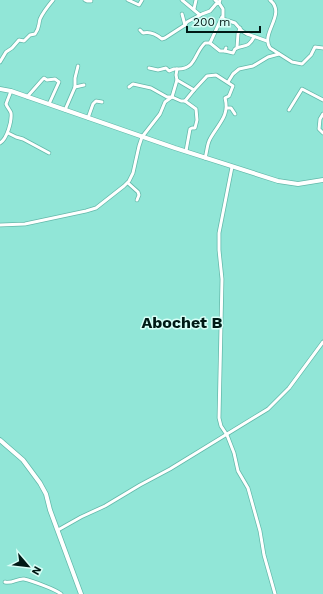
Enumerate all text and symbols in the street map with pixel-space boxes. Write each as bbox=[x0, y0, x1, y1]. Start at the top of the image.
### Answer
scale bar bbox=[187, 8, 260, 34]
text: 200 m bbox=[193, 15, 230, 29]
district label: Abochet B bbox=[141, 313, 223, 332]
north arrow bbox=[8, 546, 48, 586]
text: N bbox=[29, 564, 44, 577]

